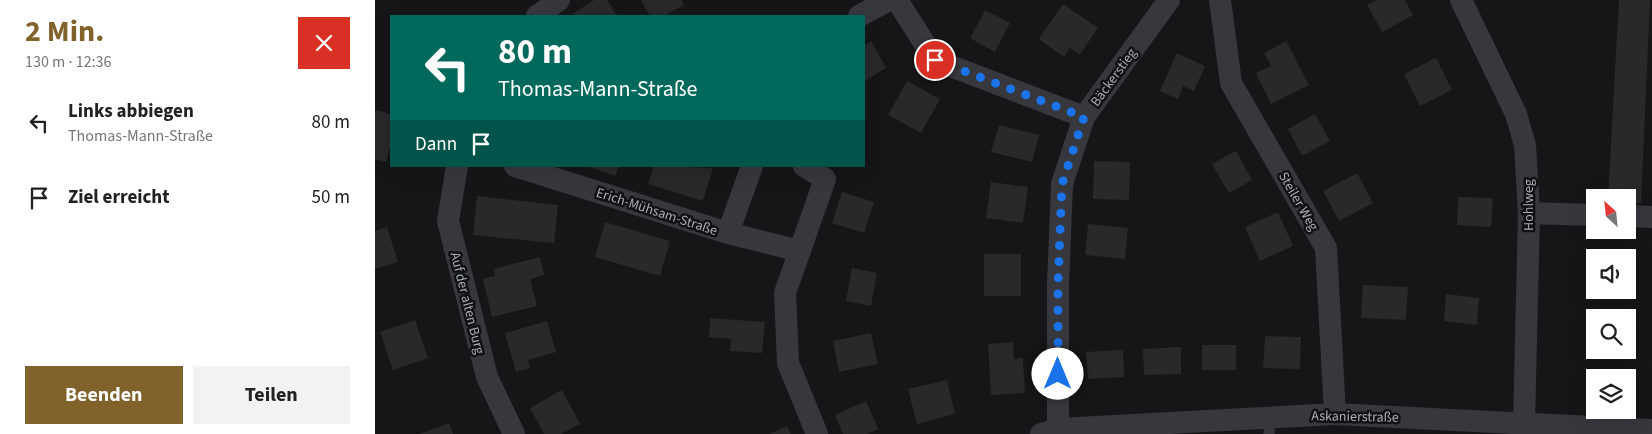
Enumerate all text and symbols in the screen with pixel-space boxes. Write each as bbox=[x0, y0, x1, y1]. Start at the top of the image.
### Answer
text: 2 Min. bbox=[25, 10, 104, 53]
button: close bbox=[298, 17, 350, 69]
text: 80 m bbox=[498, 27, 572, 77]
icon: left bbox=[415, 35, 480, 100]
pin bbox=[914, 39, 956, 81]
street label: Bäckerstieg bbox=[1086, 44, 1142, 111]
icon: arrive bbox=[921, 46, 949, 74]
text: 130 m · 12:36 bbox=[25, 51, 112, 73]
text: Thomas-Mann-Straße bbox=[498, 73, 697, 105]
text: Links abbiegen bbox=[68, 98, 194, 125]
icon: left bbox=[25, 109, 53, 137]
text: 80 m bbox=[312, 109, 350, 136]
text: Thomas-Mann-Straße bbox=[68, 125, 213, 147]
icon: arrive bbox=[467, 130, 495, 158]
text: Dann bbox=[415, 131, 457, 158]
street label: Steiler Weg bbox=[1273, 168, 1323, 235]
street label: Hohlweg bbox=[1519, 179, 1539, 231]
street label: Erich-Mühsam-Straße bbox=[593, 183, 720, 241]
icon: arrive bbox=[25, 184, 53, 212]
text: Ziel erreicht bbox=[68, 184, 169, 211]
text: 50 m bbox=[312, 184, 350, 211]
north arrow bbox=[1586, 189, 1636, 239]
map controls bbox=[1586, 189, 1636, 419]
button: sound bbox=[1586, 249, 1636, 299]
street label: Auf der alten Burg bbox=[445, 250, 489, 356]
button: search bbox=[1586, 309, 1636, 359]
position arrow bbox=[1031, 347, 1083, 399]
button: Beenden bbox=[25, 366, 183, 424]
button: Teilen bbox=[193, 366, 350, 424]
button: layers bbox=[1586, 369, 1636, 419]
street label: Askanierstraße bbox=[1311, 406, 1399, 428]

